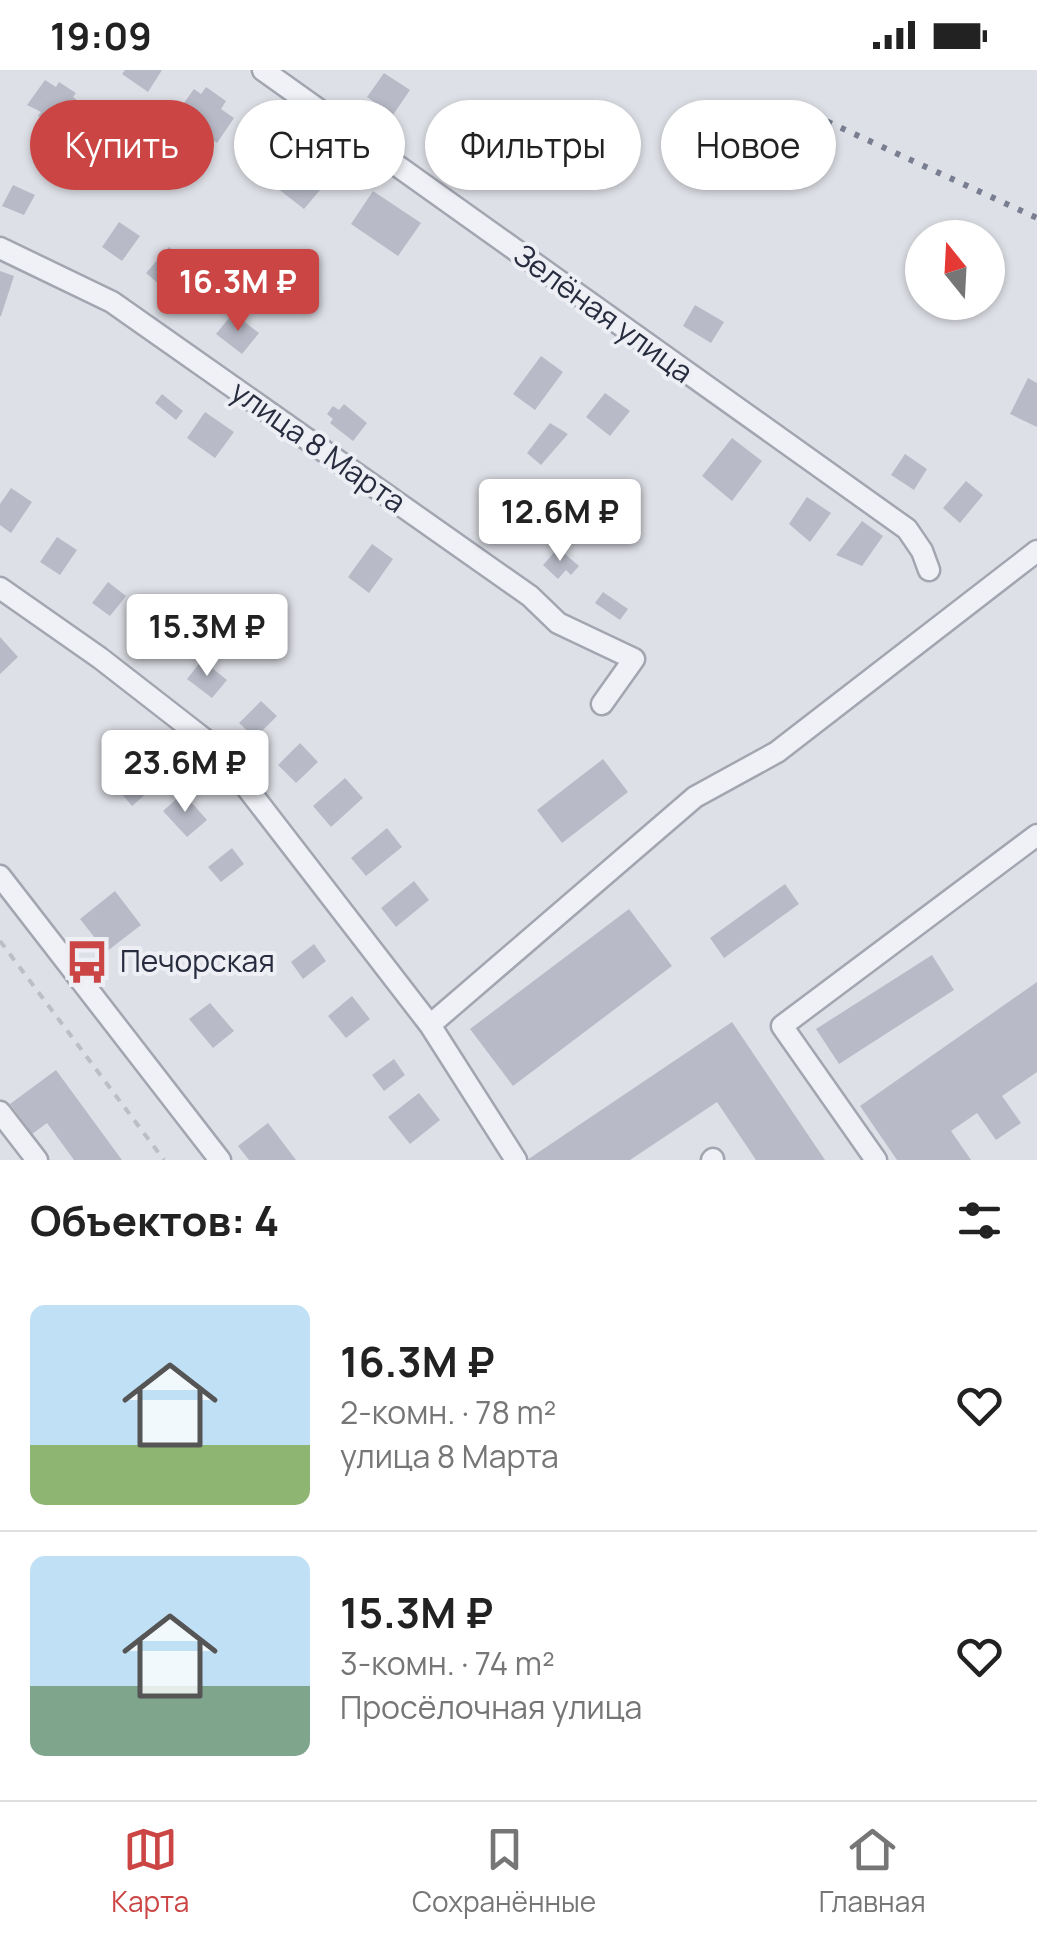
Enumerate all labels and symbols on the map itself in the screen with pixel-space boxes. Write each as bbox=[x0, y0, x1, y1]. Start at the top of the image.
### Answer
north arrow bbox=[905, 220, 1005, 320]
street label: Зелёная улица bbox=[506, 234, 702, 392]
pin: 16.3M ₽ bbox=[146, 249, 330, 334]
street label: улица 8 Марта bbox=[223, 370, 415, 521]
pin: 12.6M ₽ bbox=[468, 479, 652, 564]
pin: 15.3M ₽ bbox=[115, 594, 299, 679]
pin: 23.6M ₽ bbox=[93, 730, 277, 815]
bus stop icon: Печорская bbox=[63, 938, 111, 986]
place label: Печорская bbox=[120, 940, 275, 981]

